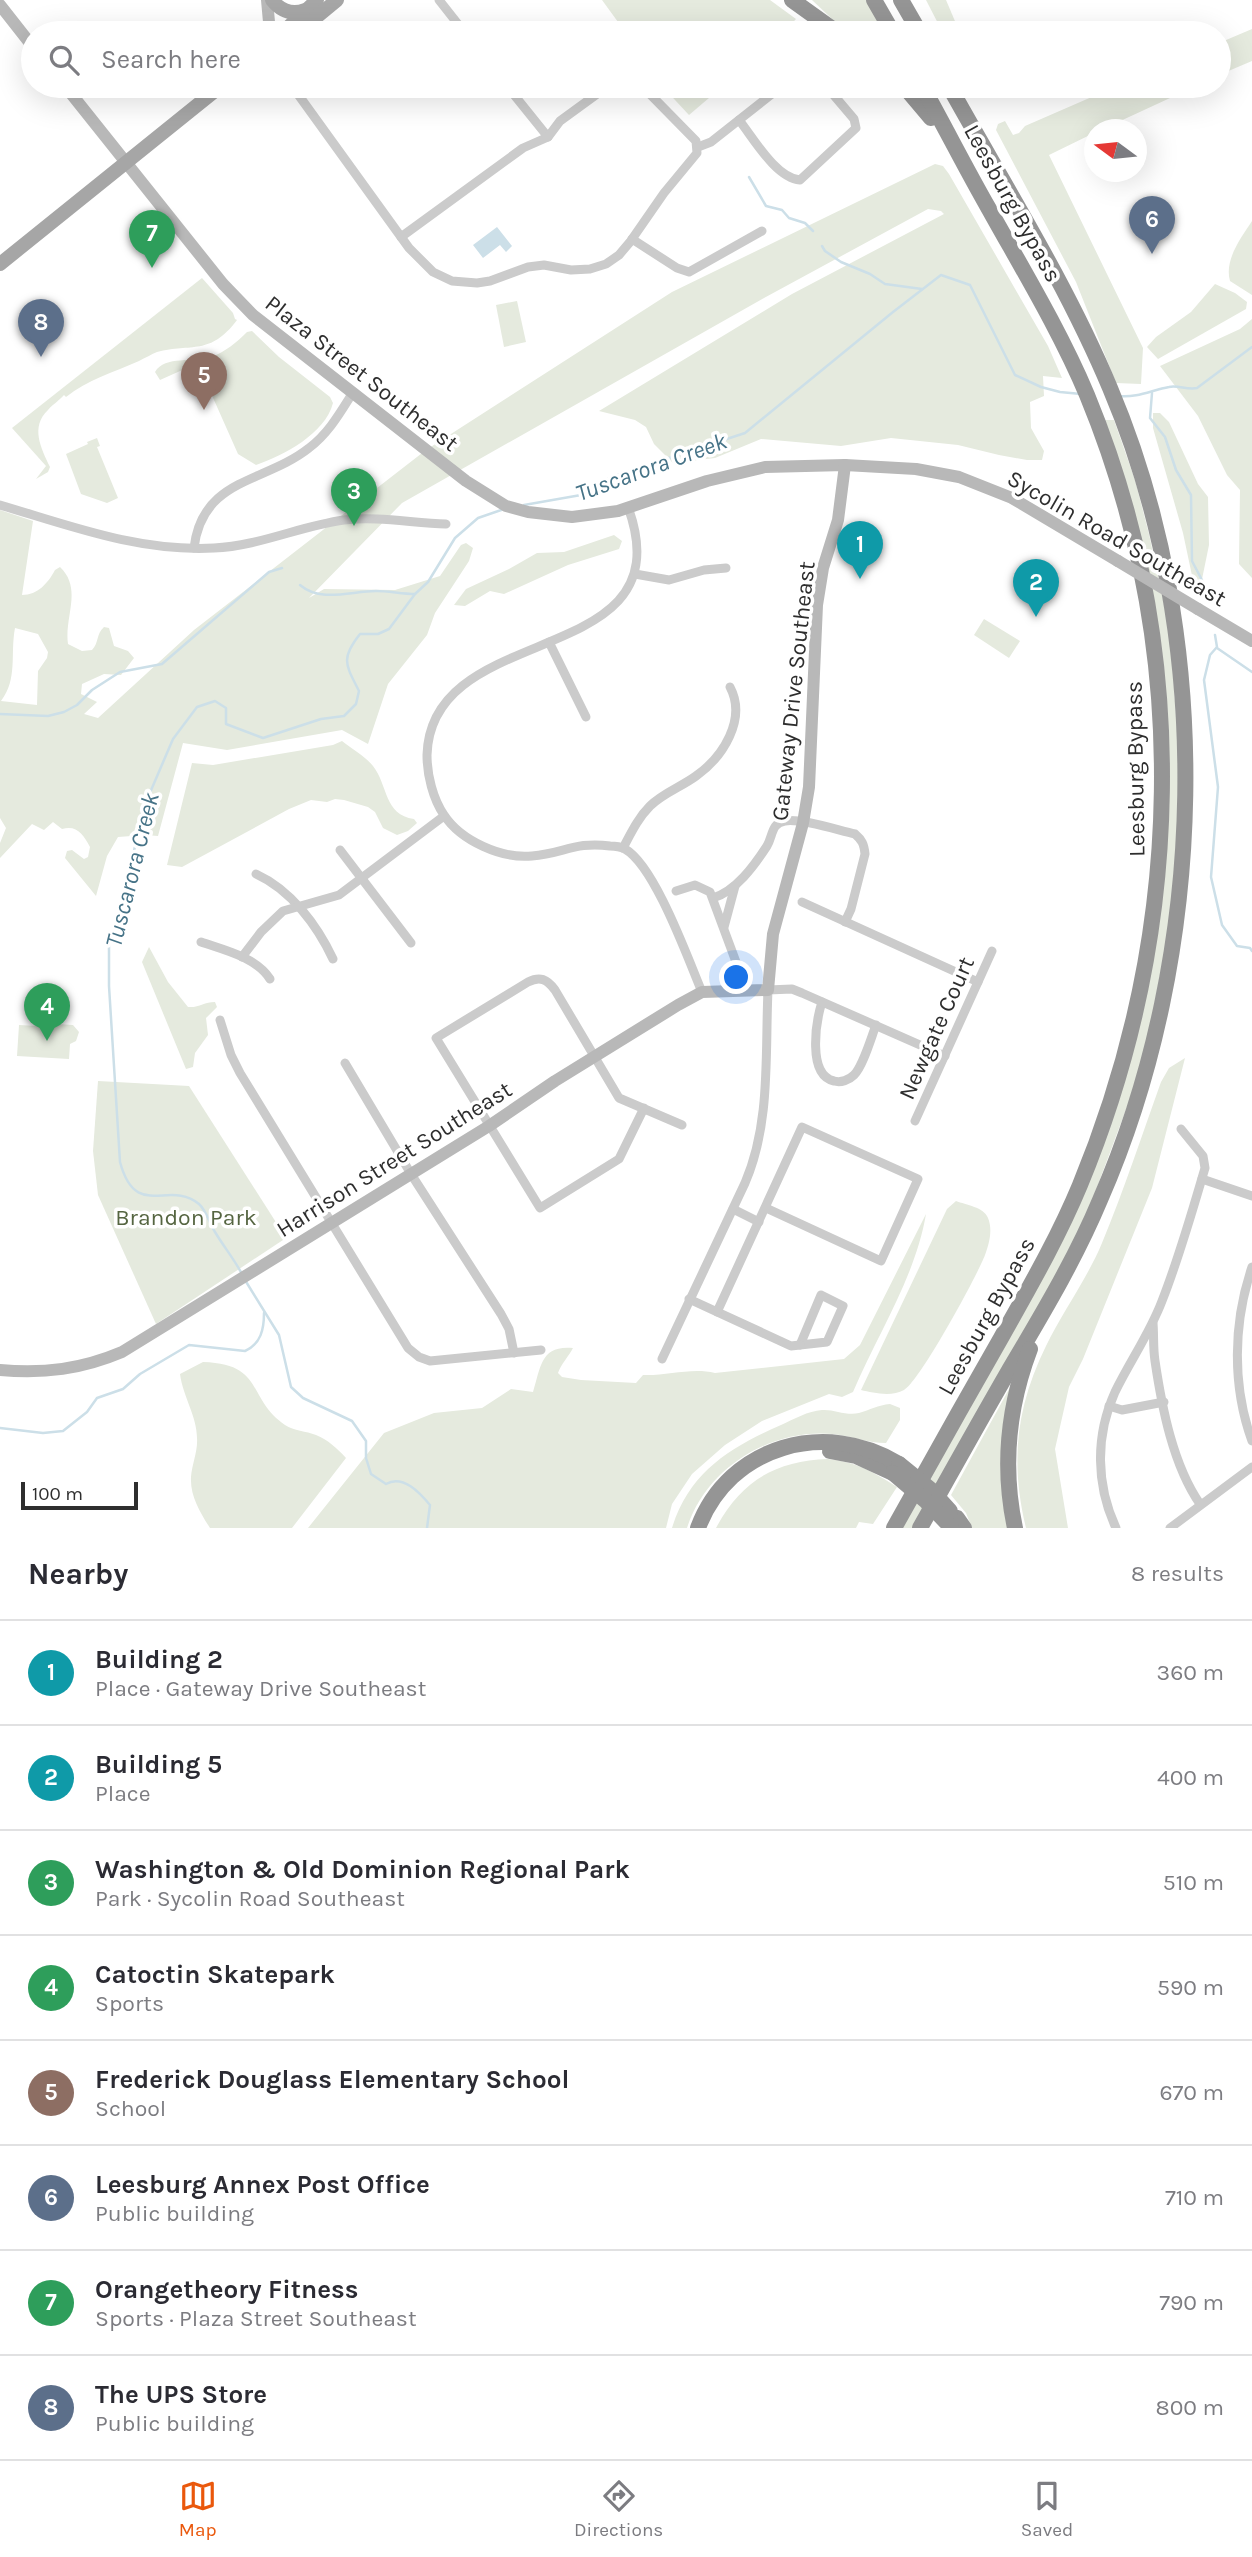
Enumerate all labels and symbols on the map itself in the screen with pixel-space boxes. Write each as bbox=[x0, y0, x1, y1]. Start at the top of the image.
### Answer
north arrow bbox=[1084, 119, 1147, 182]
street label: Leesburg Bypass bbox=[958, 120, 1067, 287]
pin: 6 bbox=[1129, 196, 1175, 254]
pin: 7 bbox=[129, 210, 175, 268]
street label: Plaza Street Southeast bbox=[260, 290, 464, 457]
pin: 8 bbox=[18, 299, 64, 357]
pin: 5 bbox=[181, 352, 227, 410]
water label: Tuscarora Creek bbox=[572, 426, 731, 507]
street label: Sycolin Road Southeast bbox=[1003, 465, 1231, 612]
pin: 3 bbox=[331, 468, 377, 526]
pin: 1 bbox=[837, 521, 883, 579]
pin: 2 bbox=[1013, 559, 1059, 617]
street label: Gateway Drive Southeast bbox=[766, 560, 821, 822]
street label: Leesburg Bypass bbox=[1120, 681, 1151, 857]
water label: Tuscarora Creek bbox=[99, 789, 165, 950]
street label: Newgate Court bbox=[893, 952, 980, 1104]
your location bbox=[719, 960, 753, 994]
pin: 4 bbox=[24, 983, 70, 1041]
street label: Harrison Street Southeast bbox=[272, 1076, 517, 1243]
park label: Brandon Park bbox=[115, 1204, 257, 1231]
street label: Leesburg Bypass bbox=[932, 1233, 1041, 1400]
scale bar bbox=[21, 1479, 138, 1511]

